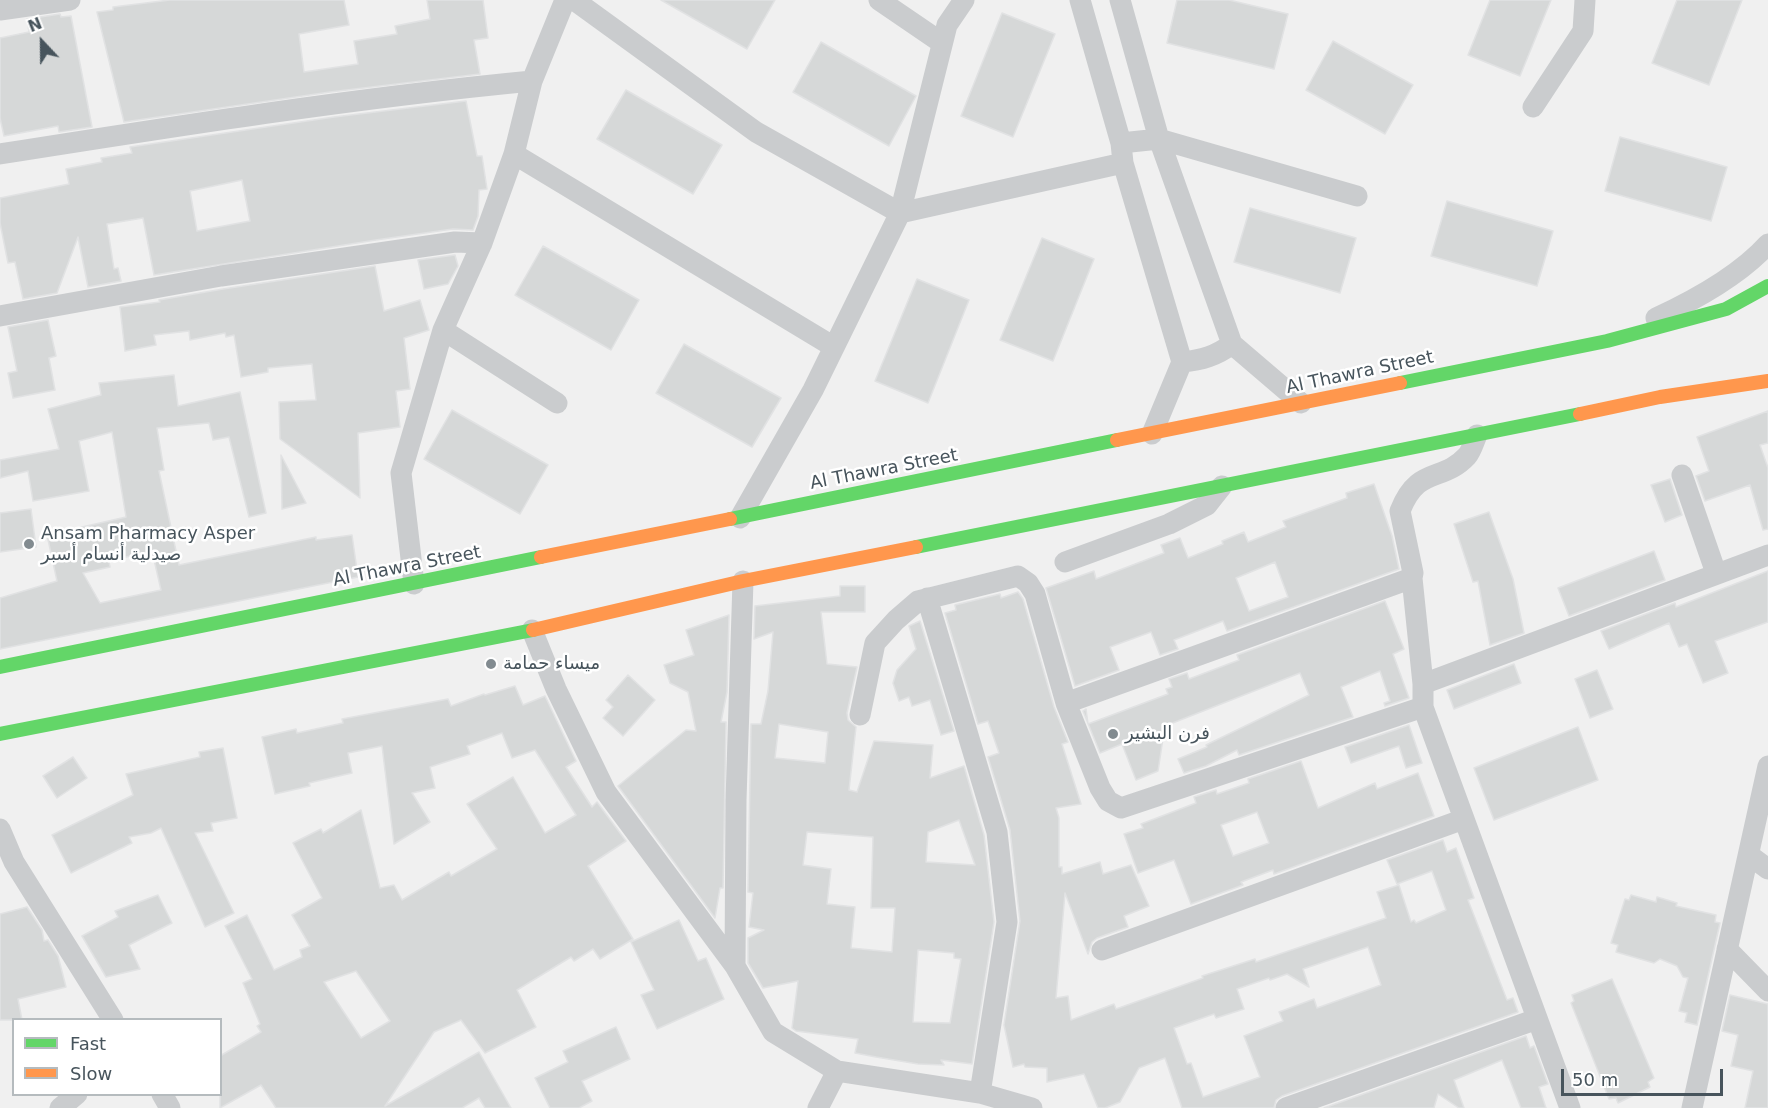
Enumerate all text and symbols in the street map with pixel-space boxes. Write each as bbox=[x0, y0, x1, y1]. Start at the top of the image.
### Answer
north arrow bbox=[12, 12, 72, 72]
text: N bbox=[25, 14, 45, 36]
street label: Al Thawra Street bbox=[1284, 347, 1436, 399]
street label: Al Thawra Street bbox=[808, 445, 960, 495]
place label: Ansam Pharmacy Asper صيدلية أنسام أسبر bbox=[41, 523, 255, 566]
marker: Ansam Pharmacy Asper صيدلية أنسام أسبر bbox=[22, 537, 36, 551]
street label: Al Thawra Street bbox=[331, 542, 483, 592]
place label: ميساء حمامة bbox=[503, 653, 600, 675]
marker: ميساء حمامة bbox=[484, 657, 498, 671]
place label: فرن البشير bbox=[1125, 723, 1210, 745]
marker: فرن البشير bbox=[1106, 727, 1120, 741]
legend bbox=[12, 1018, 222, 1096]
text: Fast bbox=[70, 1033, 106, 1054]
scale bar bbox=[1564, 1057, 1726, 1095]
text: Slow bbox=[70, 1063, 112, 1084]
text: 50 m bbox=[1572, 1069, 1618, 1090]

